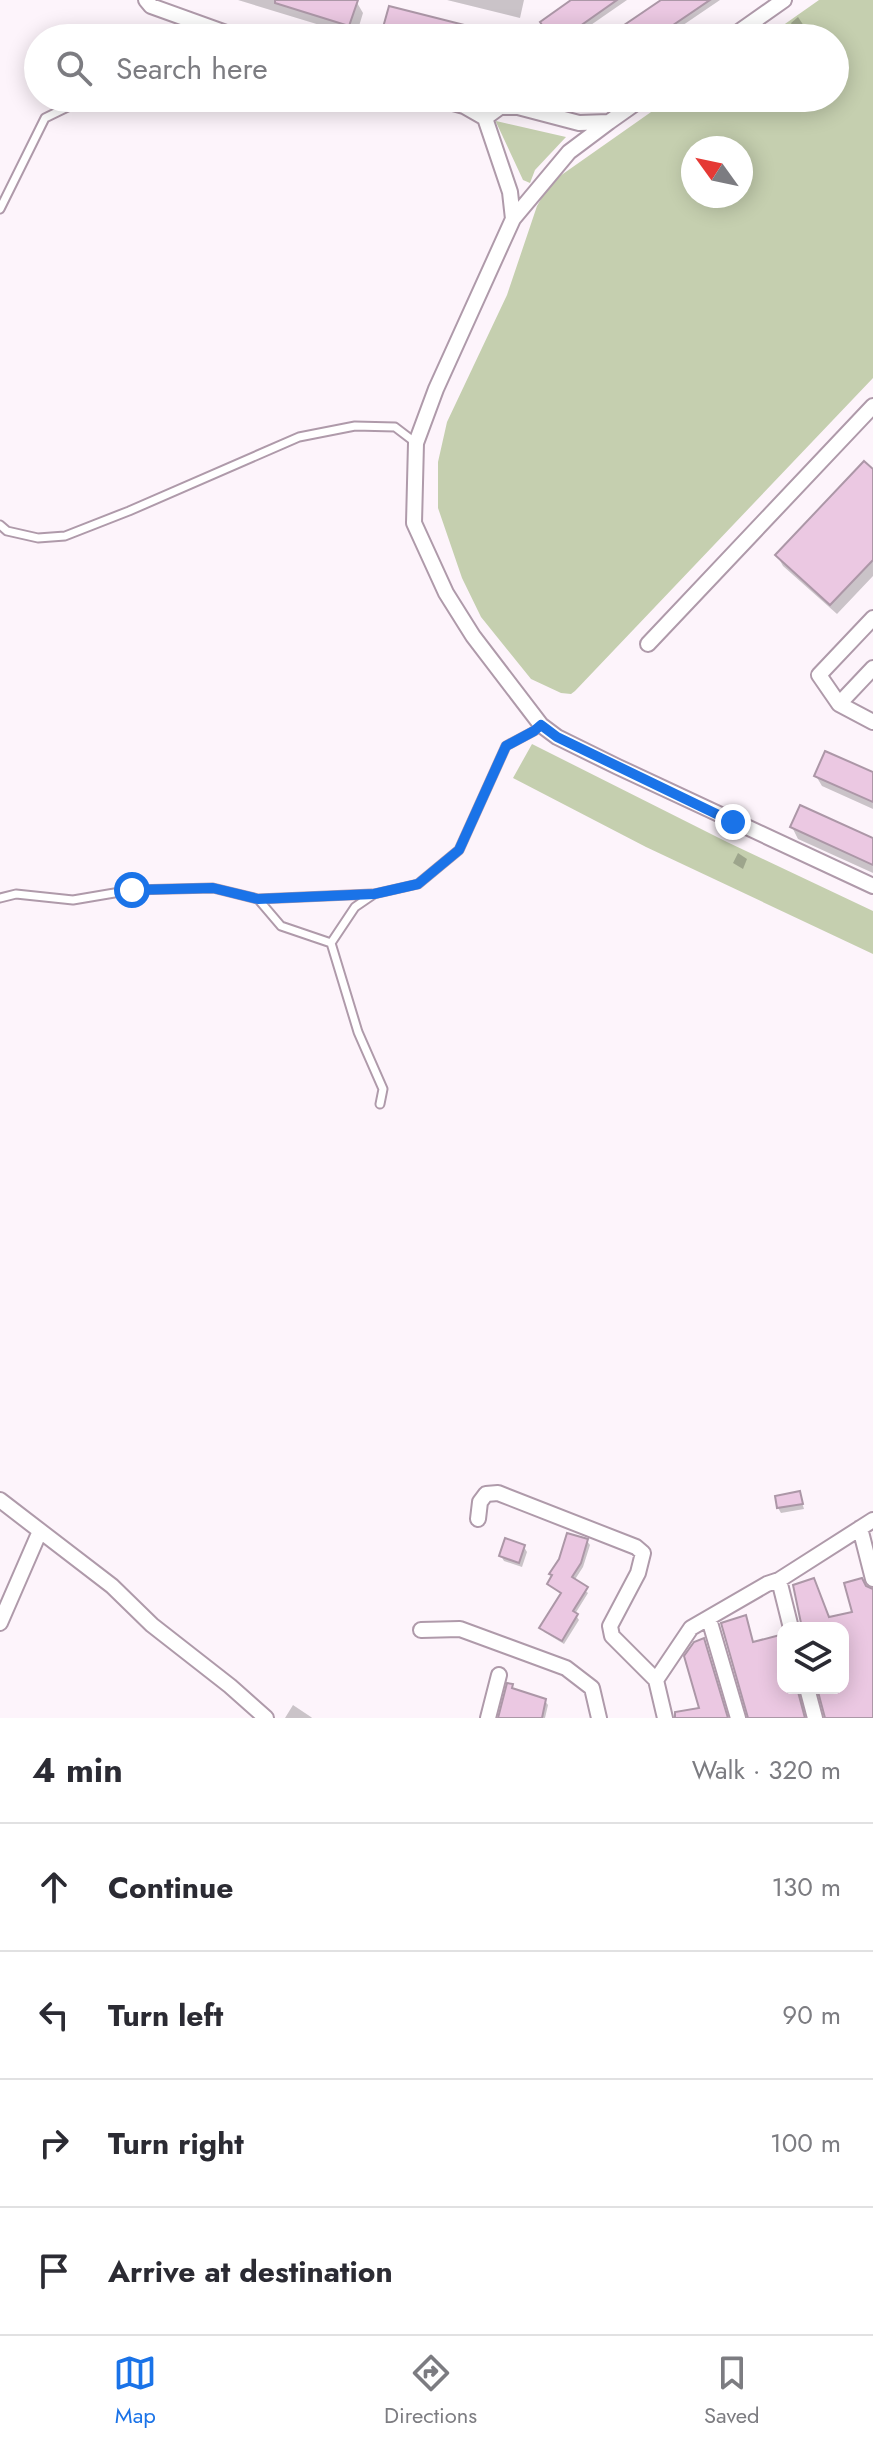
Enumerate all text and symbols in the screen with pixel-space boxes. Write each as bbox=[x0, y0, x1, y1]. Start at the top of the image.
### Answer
search box bbox=[24, 24, 849, 112]
icon: search bbox=[52, 46, 96, 90]
text: Search here bbox=[116, 47, 268, 90]
north arrow bbox=[681, 136, 753, 208]
route end bbox=[715, 804, 751, 840]
route start bbox=[114, 872, 150, 908]
map controls bbox=[777, 1622, 849, 1694]
button: layers bbox=[777, 1622, 849, 1694]
text: 4 min bbox=[32, 1746, 123, 1795]
text: Walk · 320 m bbox=[692, 1751, 841, 1789]
icon: ahead bbox=[32, 1865, 76, 1909]
text: Continue bbox=[108, 1866, 234, 1909]
text: 130 m bbox=[771, 1868, 841, 1906]
icon: left bbox=[32, 1993, 76, 2037]
text: Turn left bbox=[108, 1994, 223, 2037]
text: 90 m bbox=[782, 1996, 841, 2034]
icon: right bbox=[32, 2121, 76, 2165]
text: Turn right bbox=[108, 2122, 244, 2165]
text: 100 m bbox=[770, 2124, 841, 2162]
icon: arrive bbox=[32, 2249, 76, 2293]
text: Arrive at destination bbox=[108, 2250, 393, 2293]
tab: Map bbox=[113, 2351, 157, 2431]
tab: Directions bbox=[384, 2351, 477, 2431]
tab: Saved bbox=[704, 2351, 760, 2431]

